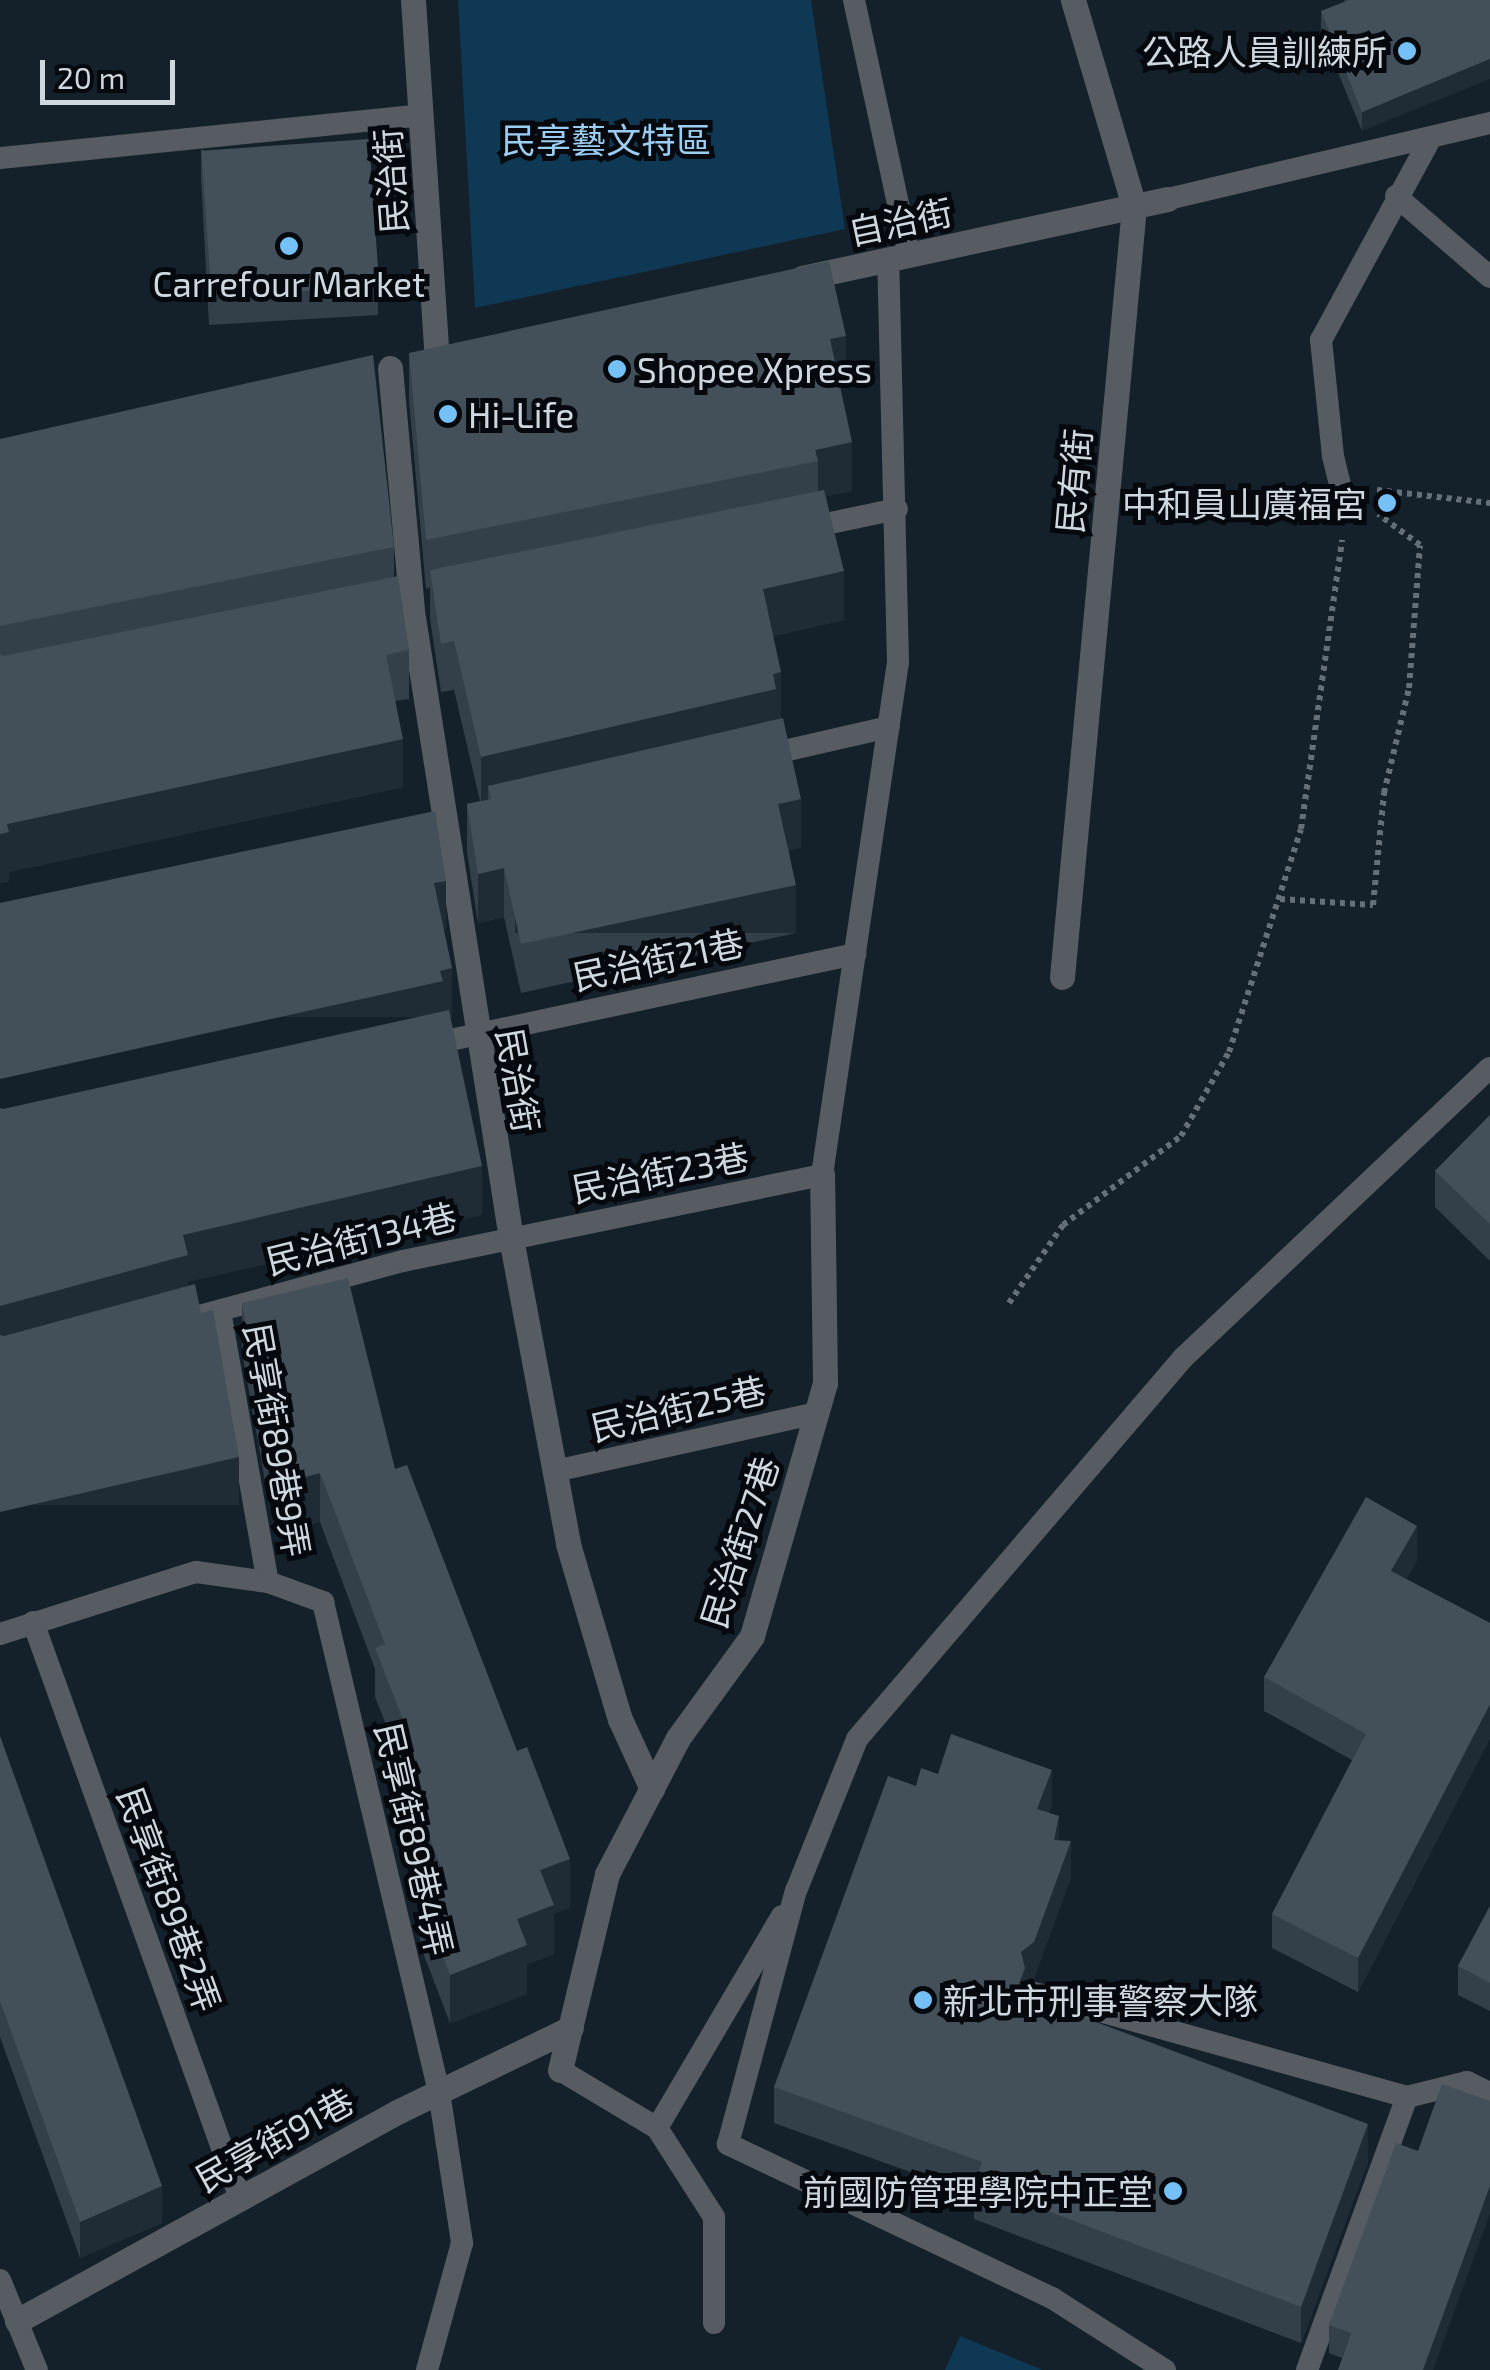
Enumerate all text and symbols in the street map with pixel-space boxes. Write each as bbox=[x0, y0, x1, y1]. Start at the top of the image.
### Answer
place label: 公路人員訓練所 bbox=[1142, 30, 1387, 72]
scale bar bbox=[45, 40, 180, 102]
marker: 公路人員訓練所 bbox=[1396, 40, 1418, 62]
text: 20 m bbox=[57, 59, 125, 95]
park label: 民享藝文特區 bbox=[501, 118, 711, 160]
street label: 民治街 bbox=[365, 127, 415, 235]
street label: 自治街 bbox=[844, 190, 956, 252]
marker: Carrefour Market bbox=[278, 235, 300, 257]
place label: Carrefour Market bbox=[152, 262, 426, 304]
place label: Shopee Xpress bbox=[637, 348, 872, 390]
marker: Shopee Xpress bbox=[606, 358, 628, 380]
place label: Hi-Life bbox=[468, 393, 574, 435]
marker: Hi-Life bbox=[437, 403, 459, 425]
street label: 民有街 bbox=[1048, 427, 1098, 535]
place label: 中和員山廣福宮 bbox=[1122, 482, 1367, 524]
marker: 中和員山廣福宮 bbox=[1376, 492, 1398, 514]
street label: 民治街21巷 bbox=[569, 920, 747, 998]
street label: 民治街 bbox=[489, 1025, 549, 1135]
street label: 民治街23巷 bbox=[568, 1134, 752, 1210]
street label: 民治街134巷 bbox=[261, 1194, 461, 1282]
street label: 民享街89巷9弄 bbox=[237, 1320, 319, 1560]
street label: 民治街25巷 bbox=[586, 1367, 770, 1449]
street label: 民治街27巷 bbox=[692, 1451, 786, 1633]
street label: 民享街89巷4弄 bbox=[368, 1718, 462, 1960]
street label: 民享街89巷2弄 bbox=[110, 1781, 230, 2017]
place label: 新北市刑事警察大隊 bbox=[943, 1979, 1258, 2021]
marker: 新北市刑事警察大隊 bbox=[912, 1989, 934, 2011]
street label: 民享街91巷 bbox=[188, 2078, 360, 2200]
place label: 前國防管理學院中正堂 bbox=[803, 2170, 1153, 2212]
marker: 前國防管理學院中正堂 bbox=[1162, 2180, 1184, 2202]

